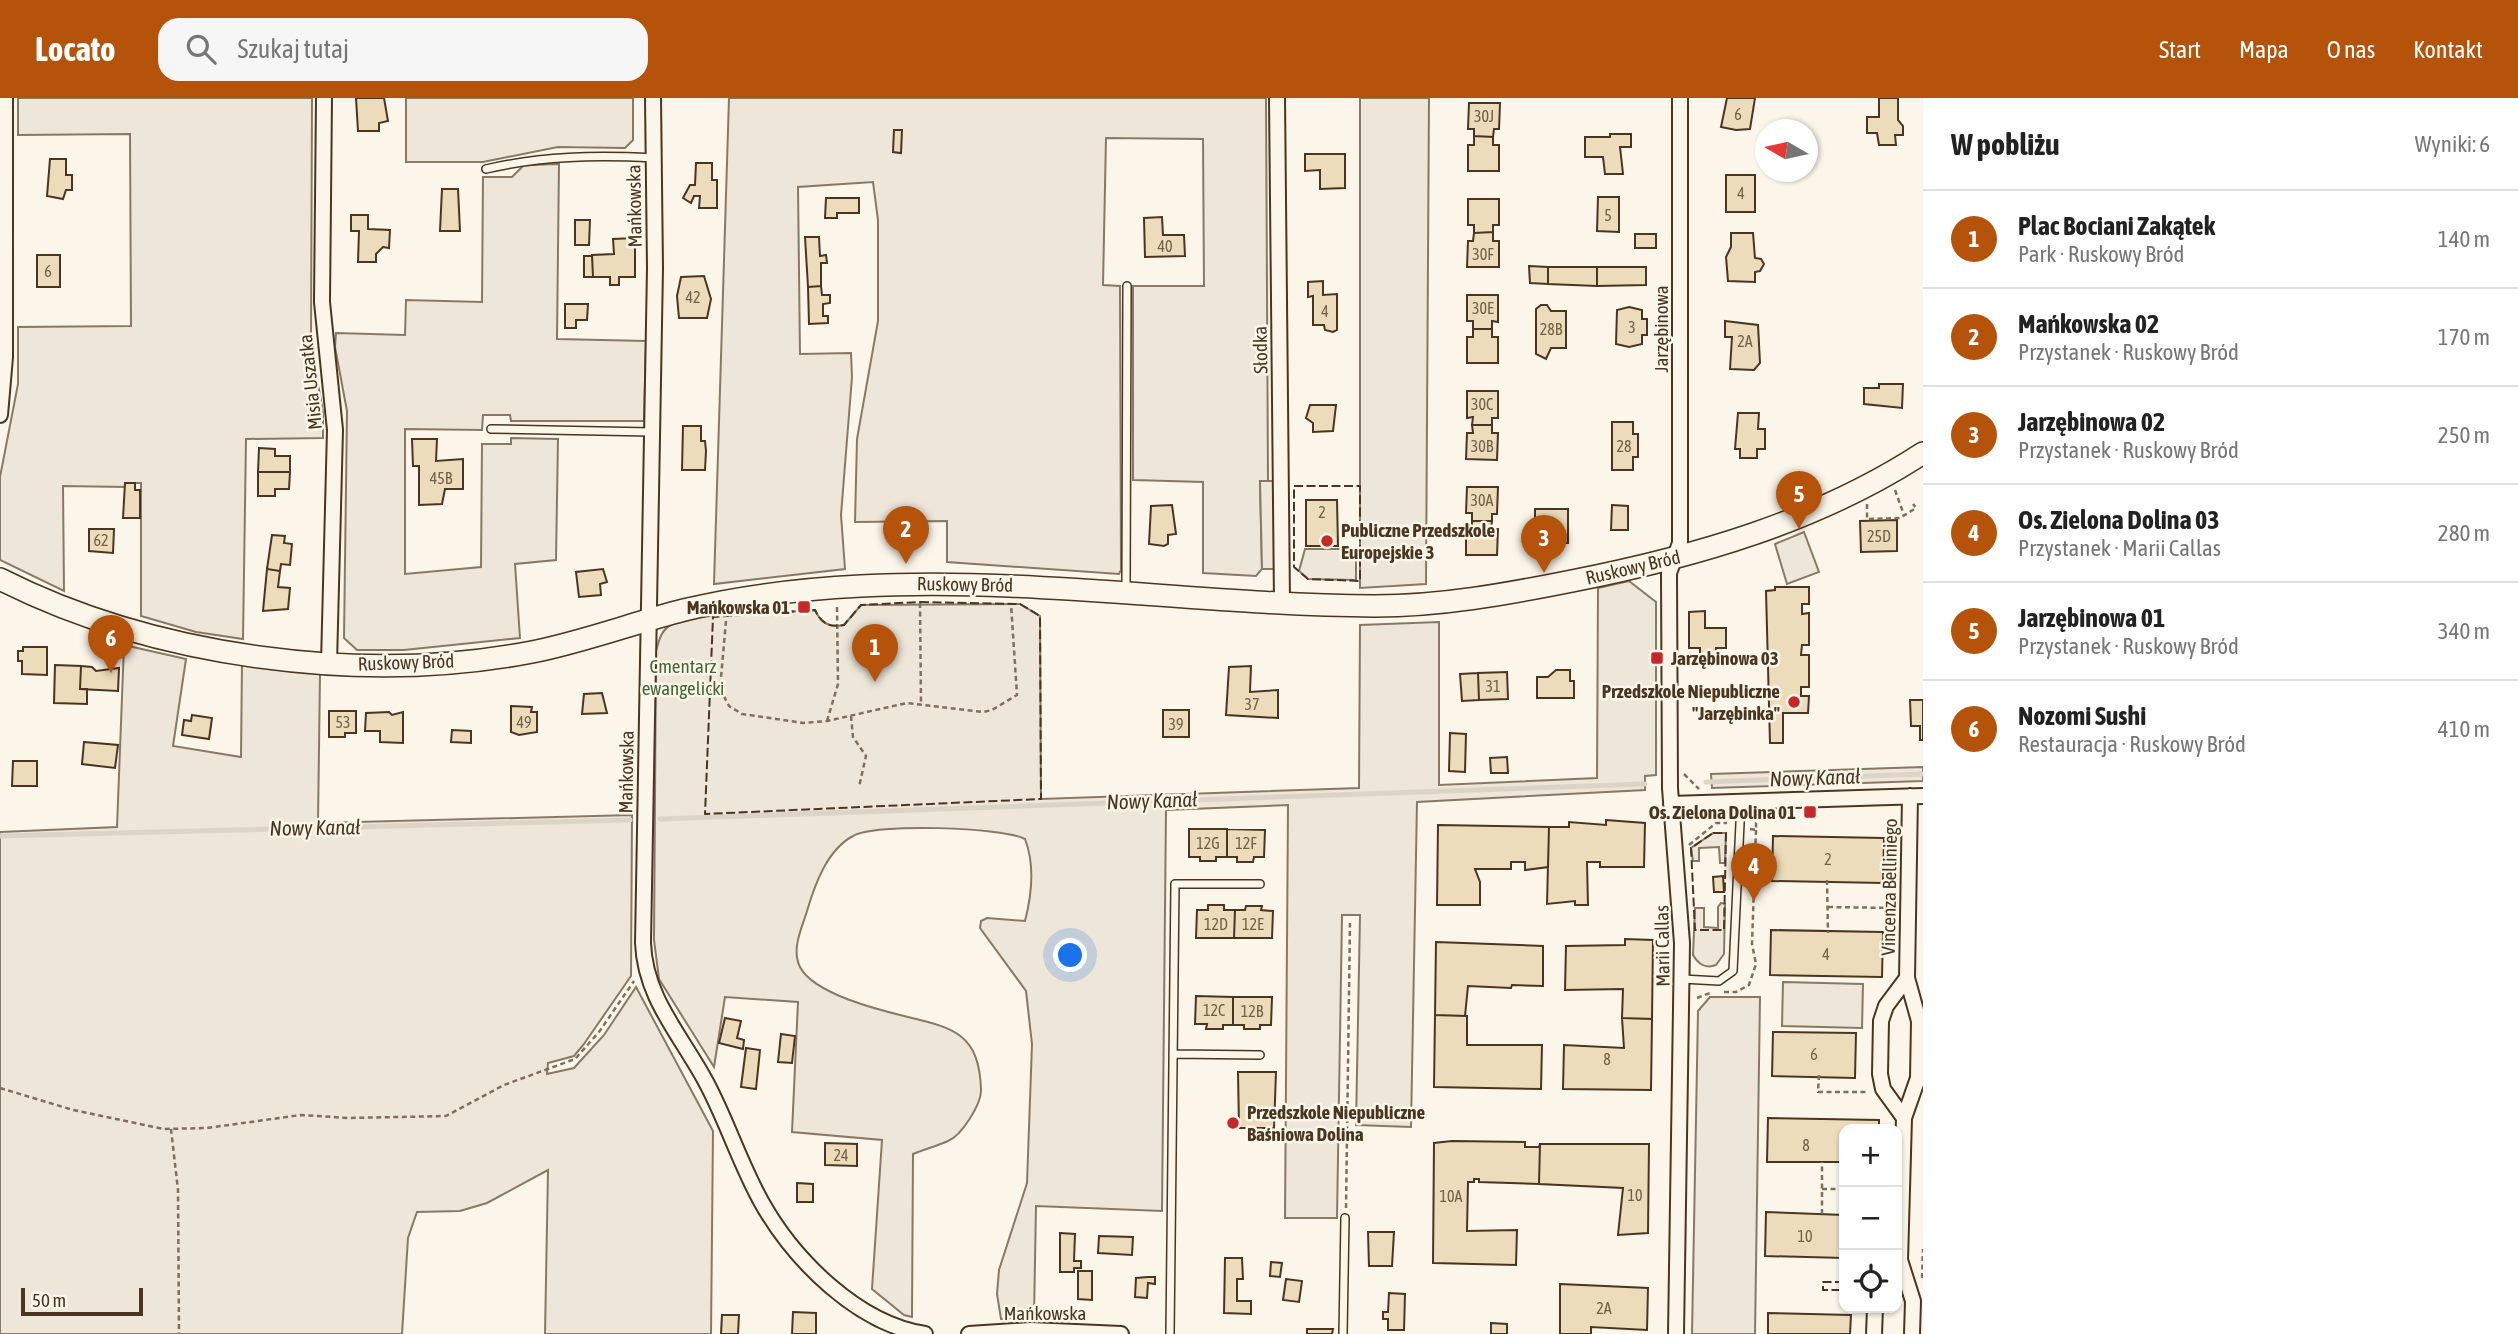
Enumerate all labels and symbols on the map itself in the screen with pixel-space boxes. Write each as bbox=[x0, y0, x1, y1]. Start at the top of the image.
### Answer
house number: 6 bbox=[1734, 105, 1742, 123]
house number: 30J bbox=[1474, 107, 1494, 125]
north arrow bbox=[1755, 119, 1818, 182]
street label: Mańkowska bbox=[622, 164, 646, 248]
house number: 4 bbox=[1737, 184, 1745, 202]
house number: 5 bbox=[1604, 206, 1612, 224]
house number: 40 bbox=[1157, 237, 1173, 255]
house number: 30F bbox=[1472, 245, 1494, 263]
house number: 6 bbox=[44, 262, 52, 280]
street label: Jarzębinowa bbox=[1650, 285, 1672, 373]
house number: 42 bbox=[685, 288, 701, 306]
house number: 30E bbox=[1472, 299, 1494, 317]
house number: 4 bbox=[1321, 302, 1329, 320]
house number: 3 bbox=[1628, 318, 1636, 336]
house number: 28B bbox=[1540, 320, 1563, 338]
street label: Słodka bbox=[1249, 326, 1271, 374]
house number: 2A bbox=[1737, 332, 1753, 350]
street label: Misia Uszatka bbox=[294, 333, 326, 431]
house number: 30C bbox=[1471, 395, 1493, 413]
house number: 30B bbox=[1471, 437, 1494, 455]
house number: 28 bbox=[1616, 437, 1632, 455]
house number: 45B bbox=[430, 469, 453, 487]
pin: 5 bbox=[1776, 471, 1822, 529]
house number: 30A bbox=[1471, 491, 1494, 509]
house number: 2 bbox=[1318, 503, 1326, 521]
pin: 2 bbox=[883, 506, 929, 564]
pin: 3 bbox=[1521, 515, 1567, 573]
place label: Publiczne Przedszkole Europejskie 3 bbox=[1341, 519, 1496, 563]
house number: 25D bbox=[1867, 527, 1891, 545]
house number: 62 bbox=[93, 531, 109, 549]
marker: Publiczne Przedszkole Europejskie 3 bbox=[1319, 533, 1335, 549]
street label: Ruskowy Bród bbox=[1584, 545, 1682, 589]
street label: Ruskowy Bród bbox=[917, 572, 1013, 596]
place label: Mańkowska 01 bbox=[687, 596, 790, 618]
marker: Mańkowska 01 bbox=[796, 599, 812, 615]
pin: 6 bbox=[88, 615, 134, 673]
pin: 1 bbox=[852, 624, 898, 682]
place label: Jarzębinowa 03 bbox=[1670, 647, 1779, 669]
street label: Ruskowy Bród bbox=[357, 649, 455, 675]
marker: Jarzębinowa 03 bbox=[1649, 650, 1665, 666]
park label: Cmentarz ewangelicki bbox=[642, 655, 724, 699]
house number: 31 bbox=[1485, 677, 1501, 695]
place label: Przedszkole Niepubliczne "Jarzębinka" bbox=[1602, 680, 1780, 724]
marker: Przedszkole Niepubliczne "Jarzębinka" bbox=[1786, 694, 1802, 710]
house number: 37 bbox=[1244, 695, 1260, 713]
house number: 53 bbox=[335, 713, 351, 731]
house number: 49 bbox=[516, 713, 532, 731]
house number: 39 bbox=[1168, 715, 1184, 733]
street label: Mańkowska bbox=[614, 730, 638, 814]
water label: Nowy Kanał bbox=[1769, 763, 1861, 791]
water label: Nowy Kanał bbox=[1106, 786, 1198, 814]
place label: Os. Zielona Dolina 01 bbox=[1649, 801, 1796, 823]
marker: Os. Zielona Dolina 01 bbox=[1802, 804, 1818, 820]
water label: Nowy Kanał bbox=[269, 814, 361, 840]
street label: Vincenza Belliniego bbox=[1877, 818, 1901, 956]
house number: 12G bbox=[1196, 834, 1220, 852]
house number: 12F bbox=[1235, 834, 1257, 852]
pin: 4 bbox=[1731, 843, 1777, 901]
house number: 2 bbox=[1824, 850, 1832, 868]
street label: Marii Callas bbox=[1650, 905, 1674, 987]
house number: 12D bbox=[1204, 915, 1228, 933]
house number: 12E bbox=[1242, 915, 1264, 933]
your location bbox=[1053, 938, 1087, 972]
house number: 4 bbox=[1822, 945, 1830, 963]
house number: 12C bbox=[1203, 1001, 1225, 1019]
house number: 12B bbox=[1241, 1002, 1264, 1020]
house number: 6 bbox=[1810, 1045, 1818, 1063]
house number: 8 bbox=[1603, 1050, 1611, 1068]
place label: Przedszkole Niepubliczne Baśniowa Dolina bbox=[1247, 1101, 1426, 1145]
marker: Przedszkole Niepubliczne Baśniowa Dolina bbox=[1225, 1115, 1241, 1131]
house number: 8 bbox=[1802, 1136, 1810, 1154]
house number: 24 bbox=[833, 1146, 849, 1164]
house number: 10 bbox=[1627, 1186, 1643, 1204]
house number: 10A bbox=[1440, 1187, 1463, 1205]
house number: 10 bbox=[1797, 1227, 1813, 1245]
scale bar bbox=[21, 1285, 144, 1317]
house number: 2A bbox=[1596, 1299, 1612, 1317]
street label: Mańkowska bbox=[1004, 1302, 1086, 1324]

